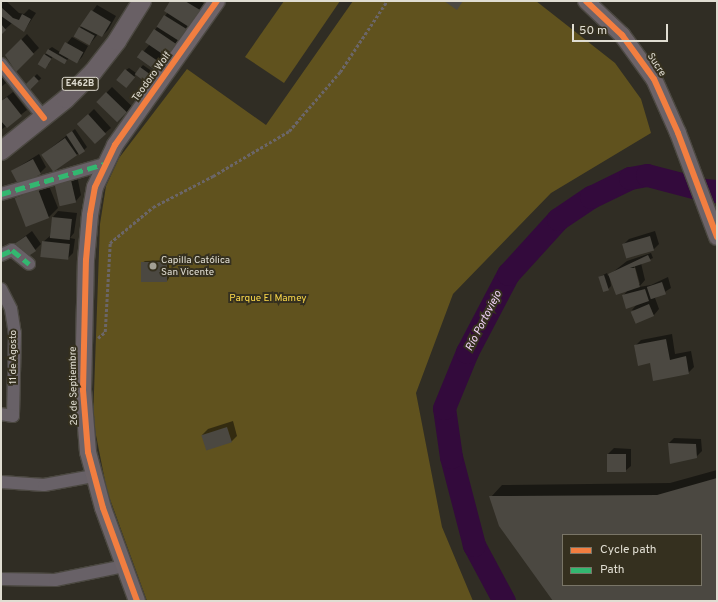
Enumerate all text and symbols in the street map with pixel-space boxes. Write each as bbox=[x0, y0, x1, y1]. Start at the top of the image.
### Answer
scale bar bbox=[574, 16, 670, 42]
text: 50 m bbox=[579, 23, 607, 39]
street label: Teodoro Wolf bbox=[130, 50, 174, 104]
street label: Sucre bbox=[644, 51, 668, 79]
road number: E462B bbox=[61, 77, 99, 91]
place label: Capilla Católica San Vicente bbox=[161, 254, 230, 278]
marker: Capilla Católica San Vicente bbox=[148, 261, 158, 271]
water label: Río Portoviejo bbox=[463, 289, 505, 353]
park label: Parque El Mamey bbox=[229, 293, 307, 305]
street label: 11 de Agosto bbox=[8, 330, 20, 384]
street label: 26 de Septiembre bbox=[67, 346, 81, 426]
legend bbox=[562, 534, 702, 586]
text: Cycle path bbox=[600, 542, 657, 558]
text: Path bbox=[600, 562, 625, 578]

